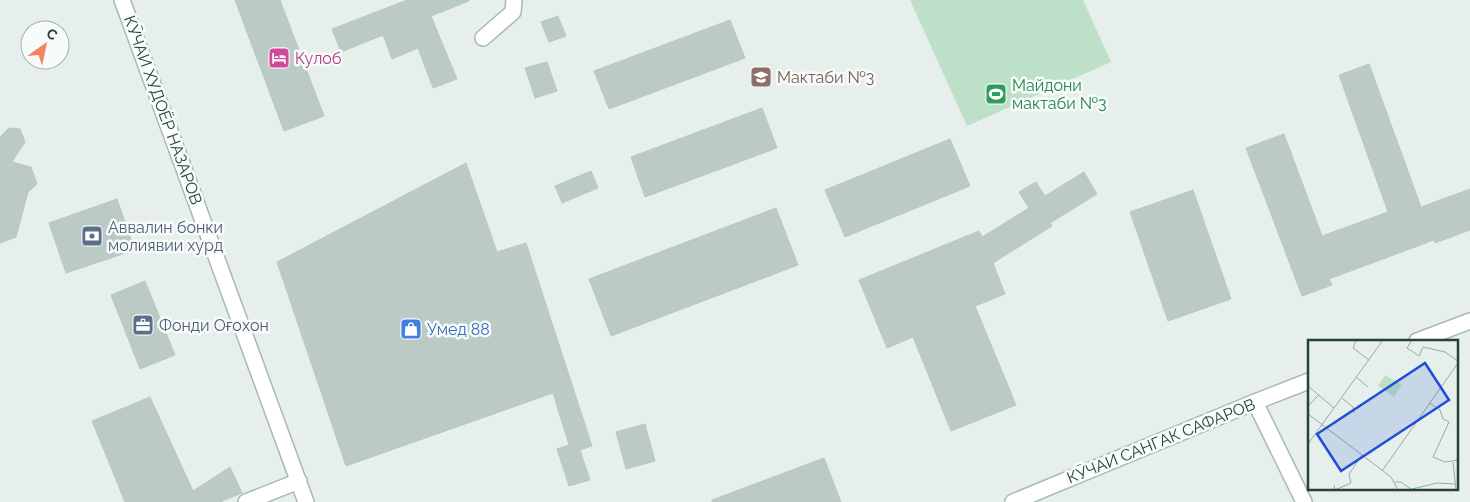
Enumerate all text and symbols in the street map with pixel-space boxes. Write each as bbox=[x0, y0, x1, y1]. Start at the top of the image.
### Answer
street label: КӮЧАИ ХУДОЁР НАЗАРОВ bbox=[120, 13, 207, 207]
north arrow bbox=[20, 20, 70, 70]
text: С bbox=[44, 25, 61, 44]
hotel icon: Кулоб bbox=[267, 46, 291, 70]
place label: Кулоб bbox=[295, 49, 342, 68]
school or university icon: Мактаби №3 bbox=[749, 65, 773, 89]
place label: Мактаби №3 bbox=[777, 68, 874, 87]
place label: Майдони мактаби №3 bbox=[1012, 76, 1107, 113]
sports icon: Майдони мактаби №3 bbox=[984, 82, 1008, 106]
place label: Аввалин бонки молиявии хурд bbox=[108, 218, 223, 255]
bank icon: Аввалин бонки молиявии хурд bbox=[80, 224, 104, 248]
office icon: Фонди Оғохон bbox=[131, 313, 155, 337]
place label: Фонди Оғохон bbox=[159, 316, 269, 335]
shop icon: Умед 88 bbox=[399, 317, 423, 341]
place label: Умед 88 bbox=[427, 320, 490, 339]
inset map bbox=[1308, 340, 1458, 490]
street label: КӮЧАИ САНГАК САФАРОВ bbox=[1064, 395, 1258, 487]

